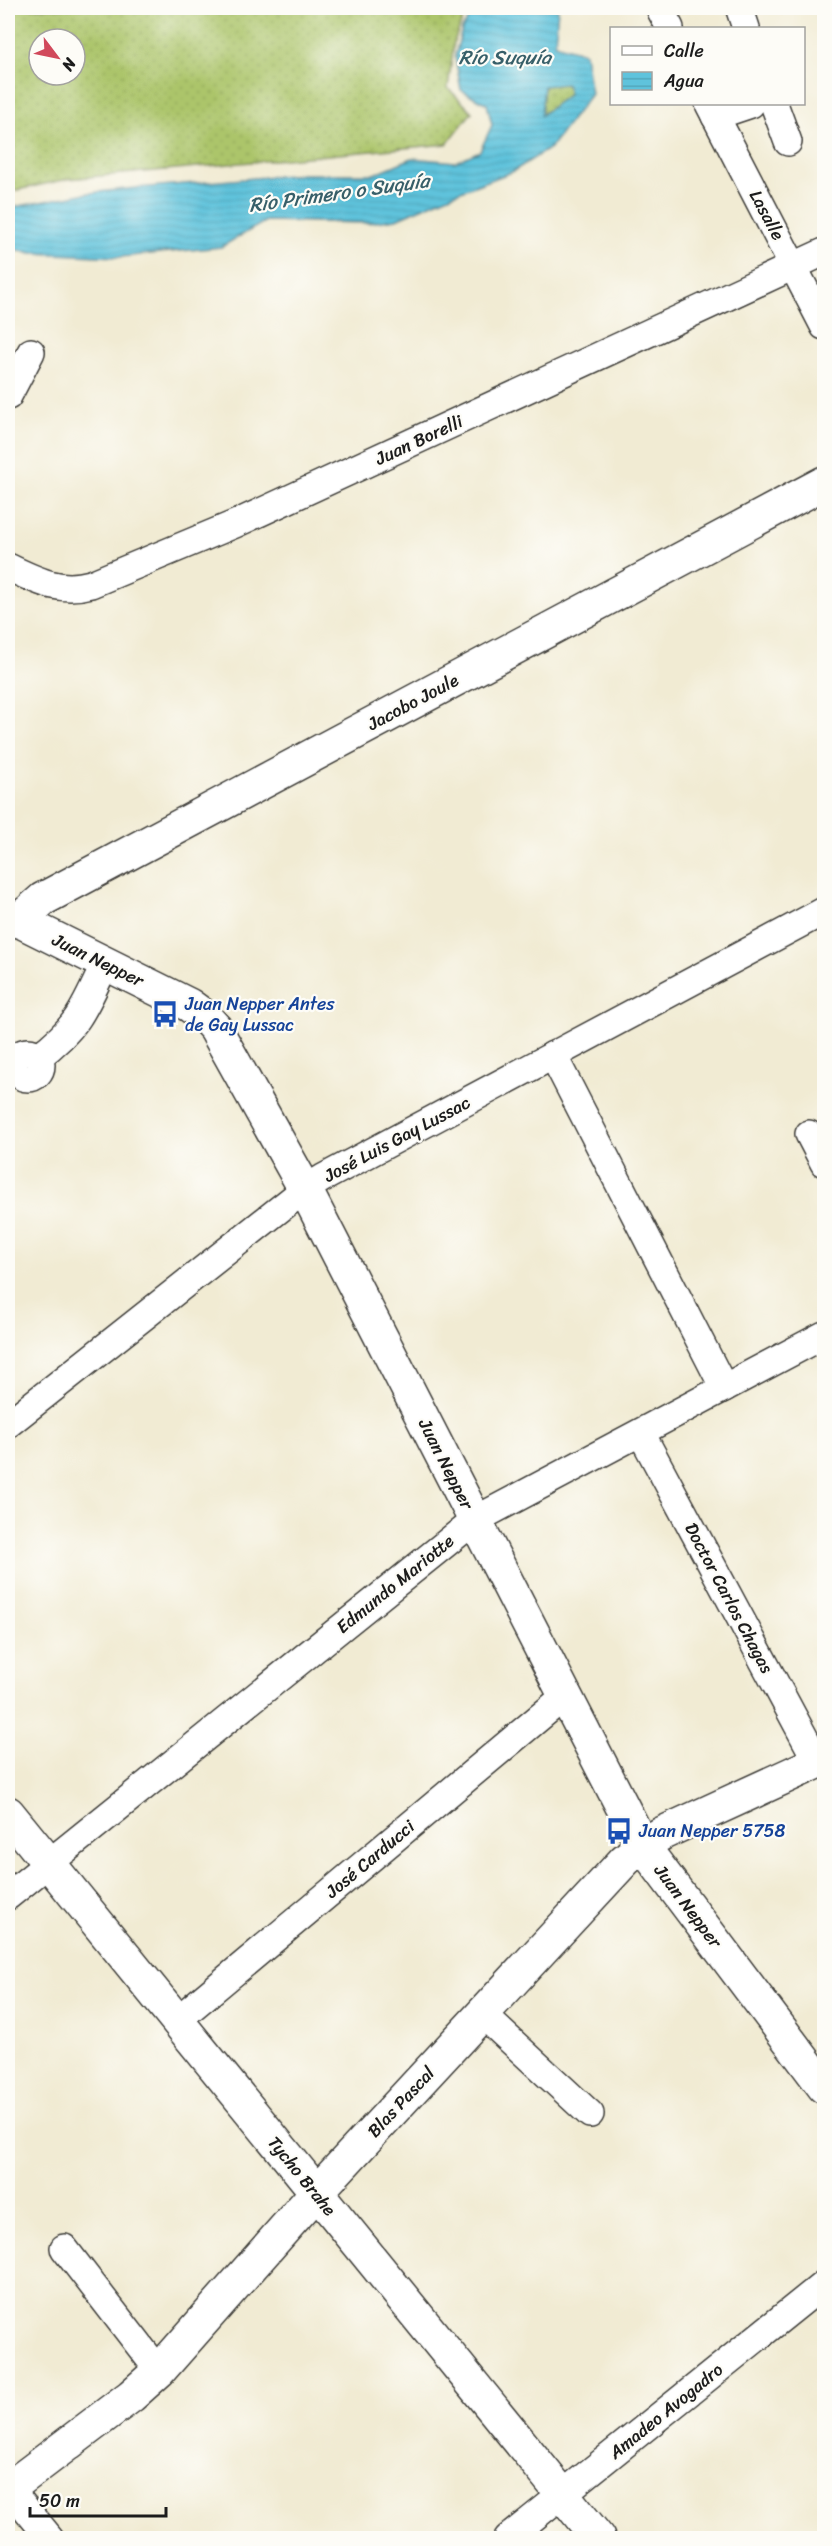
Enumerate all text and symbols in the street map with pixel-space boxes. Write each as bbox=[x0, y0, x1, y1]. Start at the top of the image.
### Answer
north arrow bbox=[27, 27, 87, 87]
legend bbox=[610, 27, 805, 105]
text: Calle bbox=[664, 35, 704, 67]
water label: Río Suquía bbox=[459, 40, 553, 75]
text: N bbox=[54, 51, 85, 78]
text: Agua bbox=[663, 65, 705, 97]
water label: Río Primero o Suquía bbox=[247, 163, 434, 223]
street label: Lasalle bbox=[740, 184, 794, 246]
street label: Juan Borelli bbox=[369, 405, 469, 475]
street label: Jacobo Joule bbox=[361, 664, 465, 740]
street label: Juan Nepper bbox=[46, 924, 151, 997]
place label: Juan Nepper Antes de Gay Lussac bbox=[184, 988, 335, 1041]
bus stop icon: Juan Nepper Antes de Gay Lussac bbox=[150, 999, 180, 1029]
street label: José Luis Gay Lussac bbox=[317, 1087, 476, 1192]
street label: Juan Nepper bbox=[409, 1412, 483, 1517]
street label: Doctor Carlos Chagas bbox=[676, 1517, 783, 1680]
street label: Edmundo Mariotte bbox=[329, 1526, 462, 1642]
street label: José Carducci bbox=[317, 1811, 423, 1907]
place label: Juan Nepper 5758 bbox=[638, 1815, 785, 1847]
bus stop icon: Juan Nepper 5758 bbox=[604, 1816, 634, 1846]
street label: Juan Nepper bbox=[645, 1856, 731, 1956]
street label: Blas Pascal bbox=[359, 2058, 444, 2145]
street label: Tycho Brahe bbox=[259, 2129, 345, 2224]
street label: Amadeo Avogadro bbox=[601, 2354, 731, 2468]
scale bar bbox=[30, 2480, 166, 2518]
text: 50 m bbox=[39, 2485, 80, 2517]

